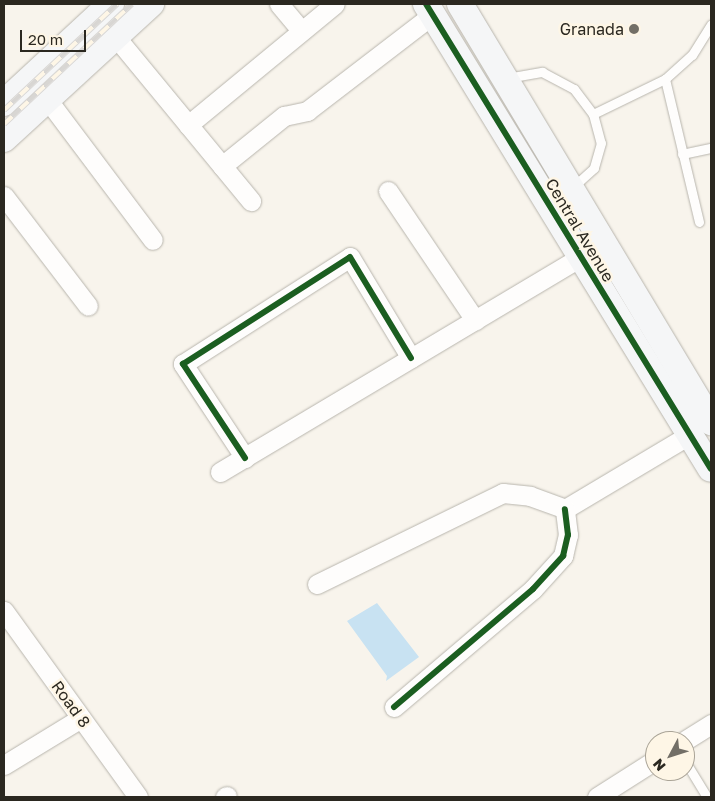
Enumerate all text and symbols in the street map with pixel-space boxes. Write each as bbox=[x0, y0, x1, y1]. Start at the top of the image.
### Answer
place label: Granada bbox=[560, 19, 624, 39]
scale bar bbox=[22, 20, 89, 52]
marker: Granada bbox=[628, 23, 640, 35]
text: 20 m bbox=[28, 30, 63, 48]
street label: Central Avenue bbox=[542, 175, 618, 285]
street label: Road 8 bbox=[48, 677, 94, 731]
north arrow bbox=[645, 731, 695, 781]
text: N bbox=[649, 756, 669, 775]

